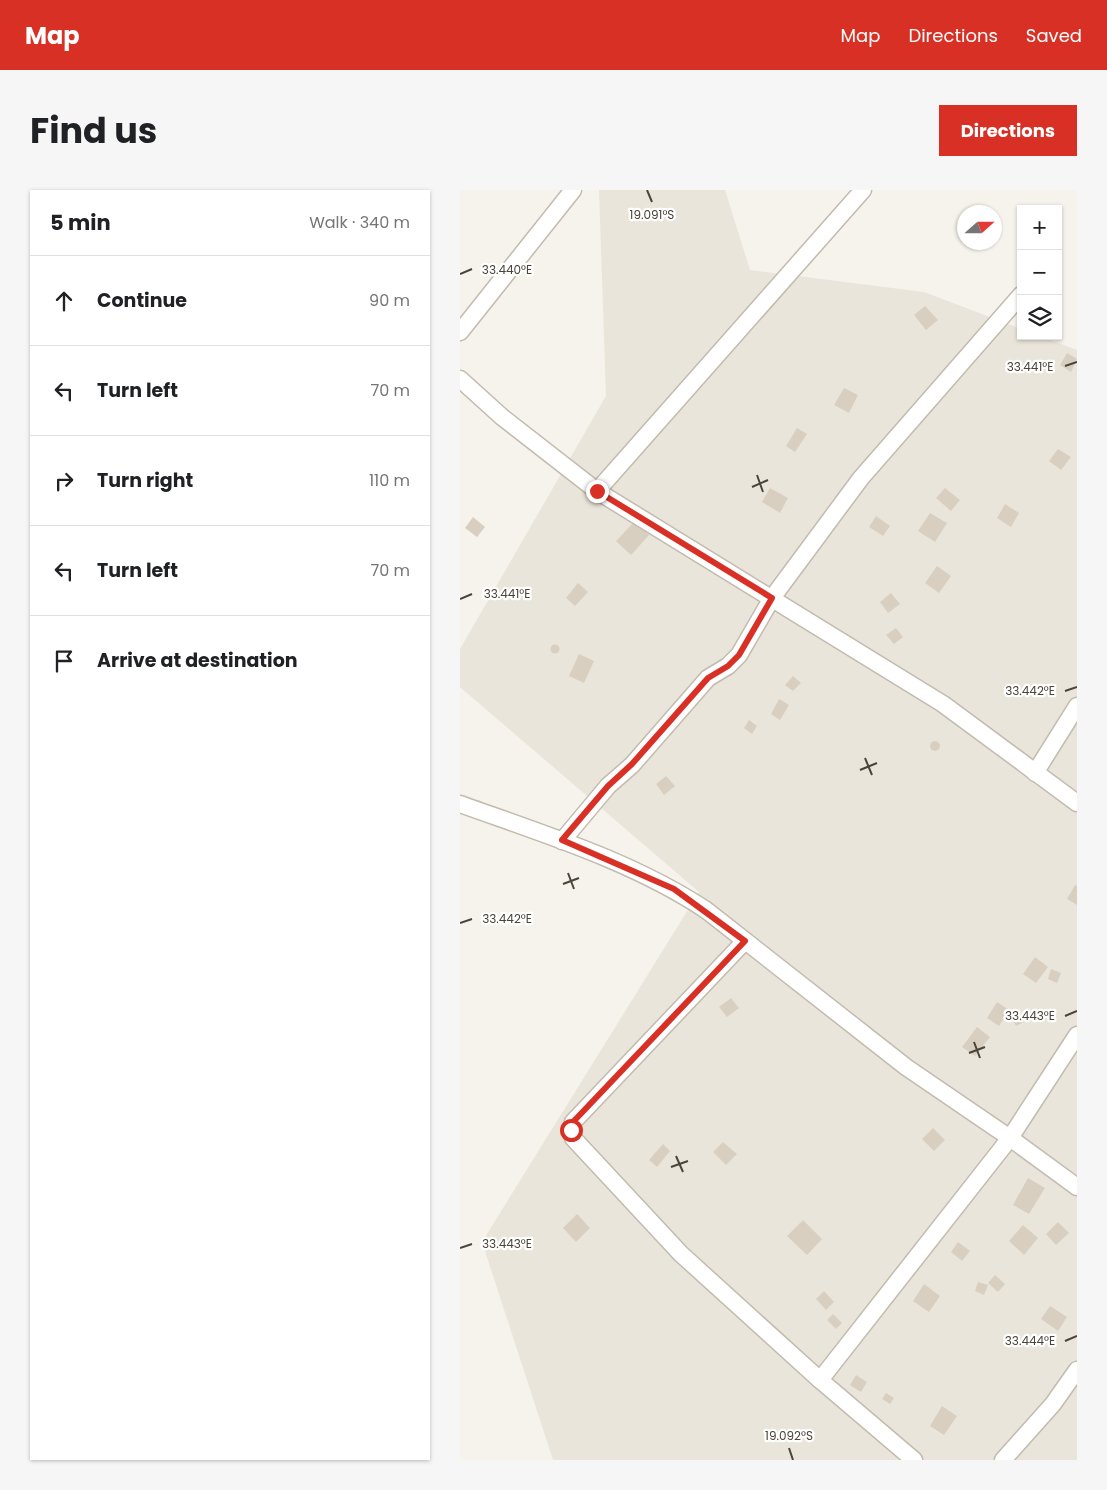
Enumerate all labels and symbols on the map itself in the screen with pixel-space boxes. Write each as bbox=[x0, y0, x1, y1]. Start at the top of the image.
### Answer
north arrow bbox=[957, 205, 1002, 250]
text: 19.091°S bbox=[630, 206, 674, 223]
text: 33.440°E bbox=[482, 261, 532, 278]
text: 33.441°E bbox=[1007, 358, 1053, 375]
route end bbox=[586, 480, 609, 503]
text: 33.441°E bbox=[484, 585, 530, 602]
text: 33.442°E bbox=[1005, 682, 1055, 699]
text: 33.442°E bbox=[482, 910, 532, 927]
text: 33.443°E bbox=[1005, 1007, 1055, 1024]
route start bbox=[560, 1119, 583, 1142]
text: 33.443°E bbox=[482, 1235, 532, 1252]
text: 33.444°E bbox=[1005, 1332, 1055, 1349]
text: 19.092°S bbox=[765, 1427, 813, 1444]

